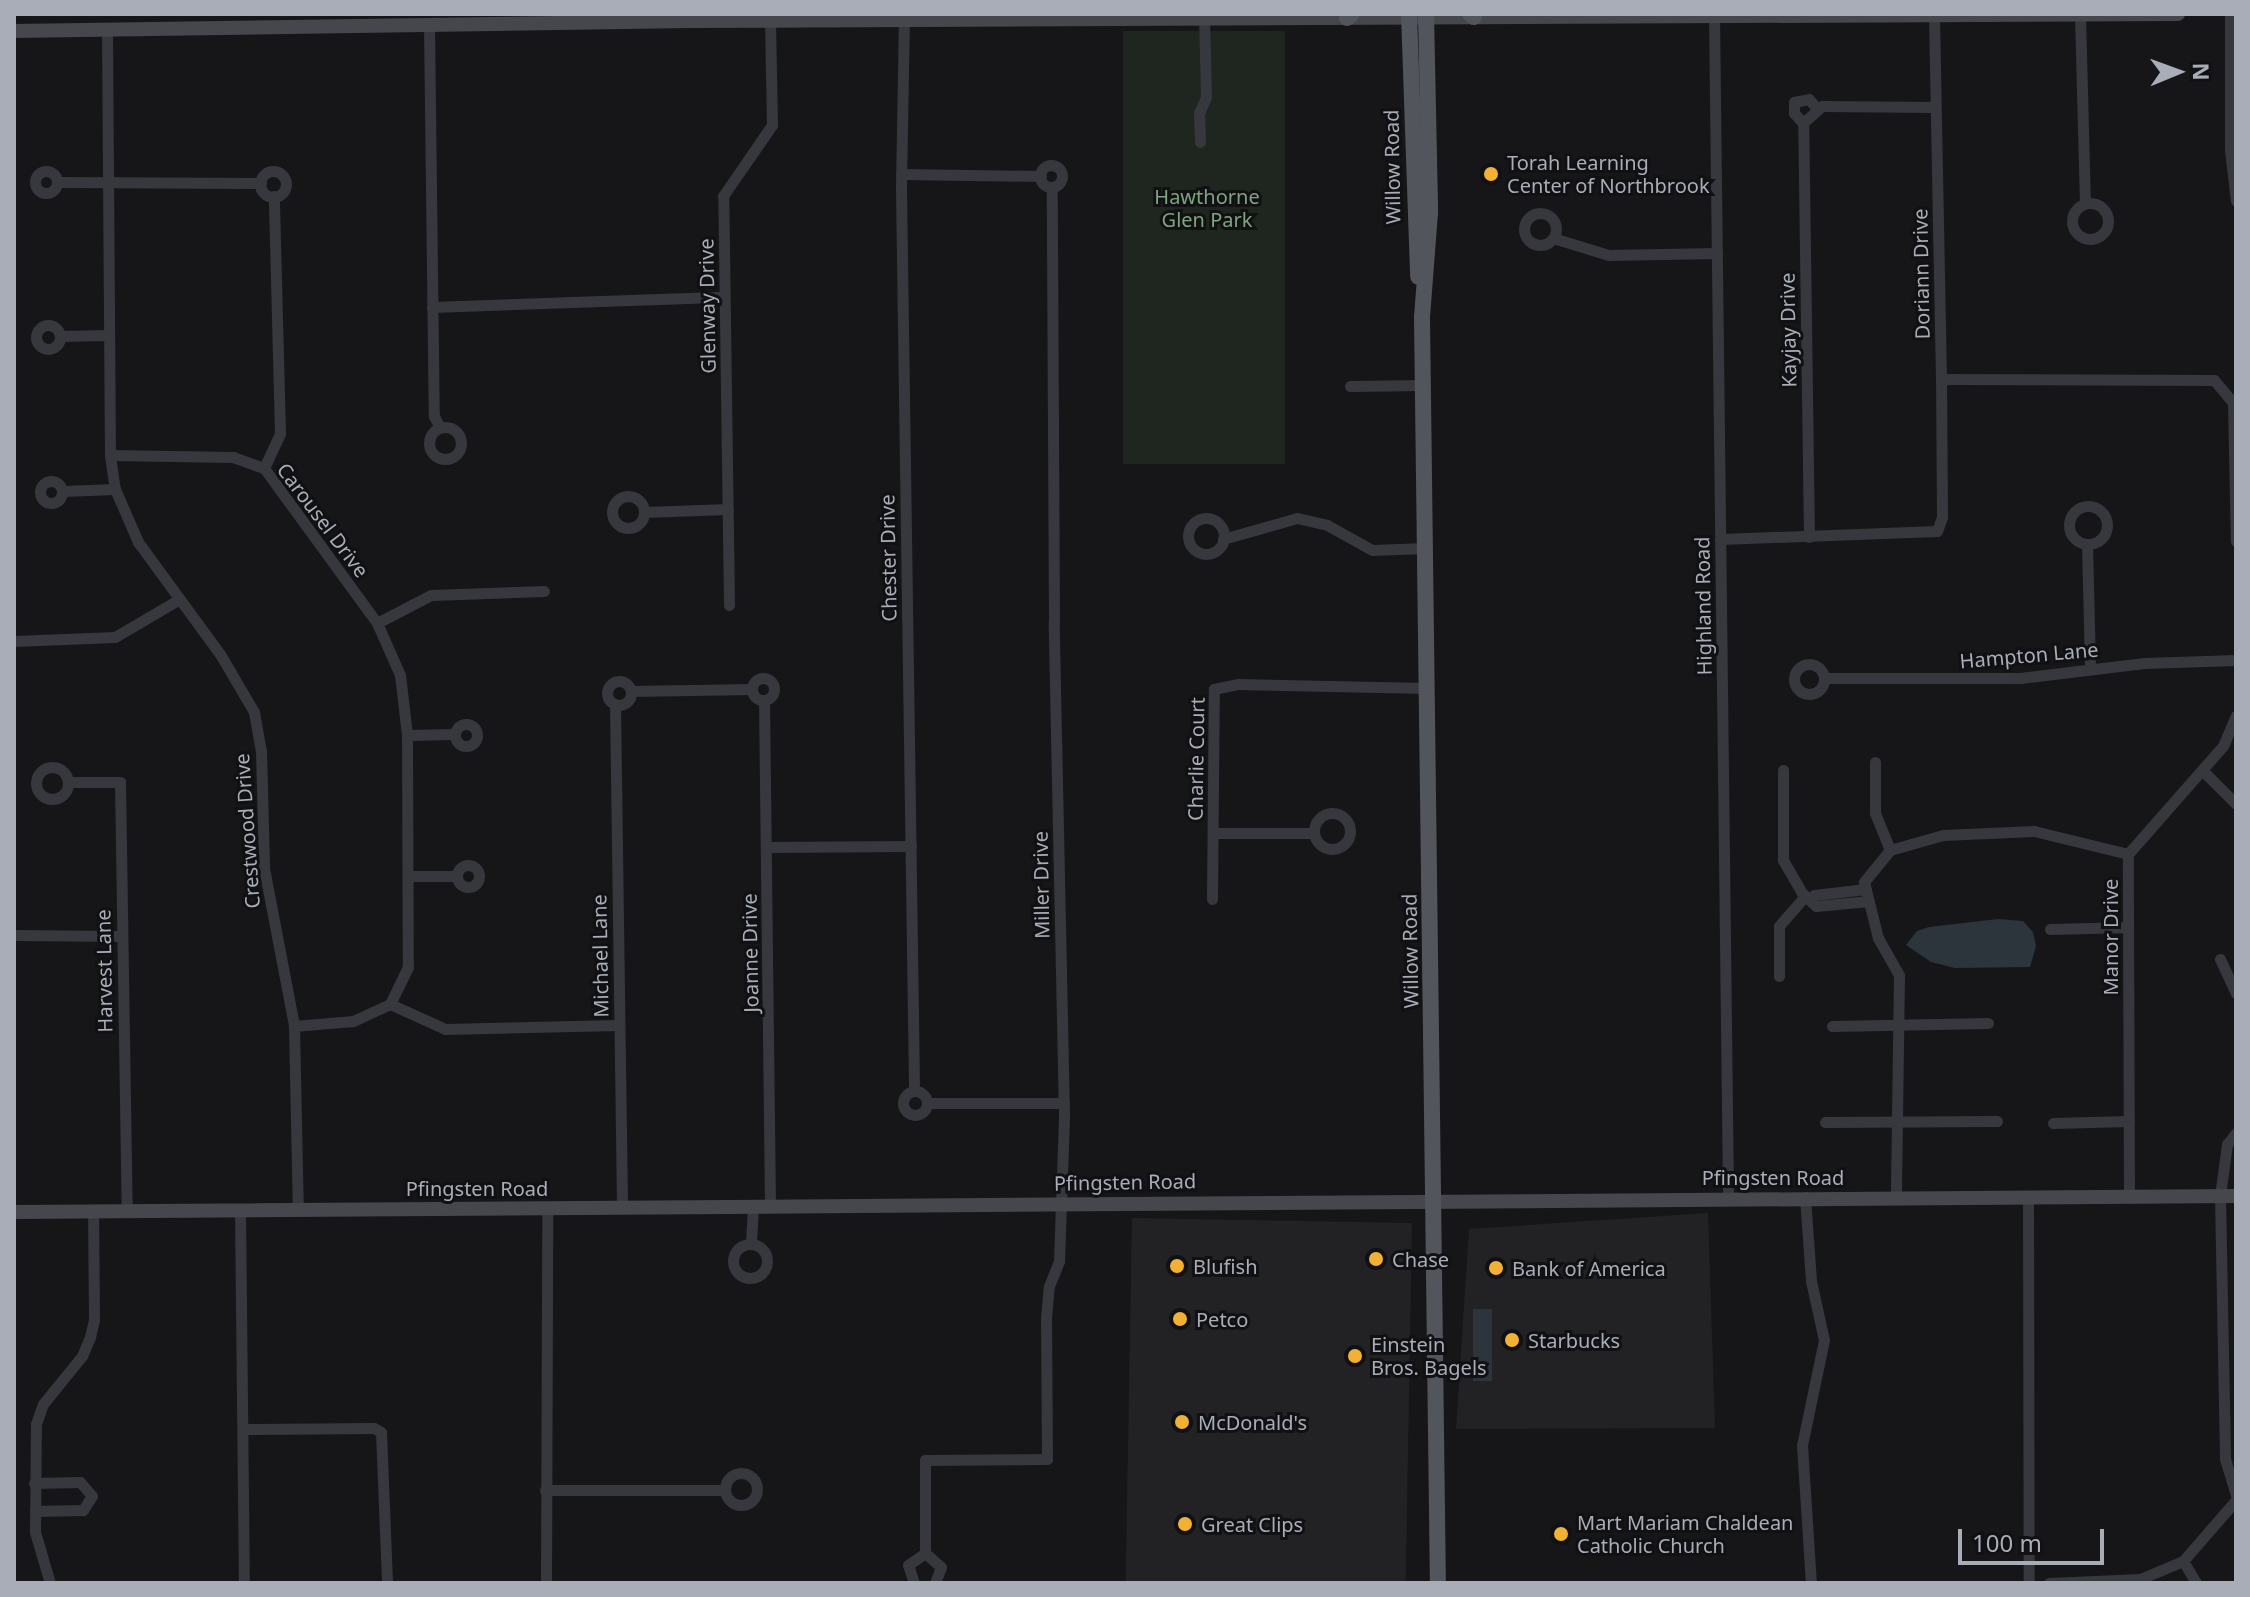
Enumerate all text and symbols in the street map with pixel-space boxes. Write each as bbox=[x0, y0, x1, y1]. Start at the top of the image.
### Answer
north arrow bbox=[2138, 32, 2218, 112]
text: N bbox=[2187, 62, 2217, 81]
street label: Willow Road bbox=[1379, 109, 1405, 225]
place label: Torah Learning Center of Northbrook bbox=[1507, 150, 1710, 197]
marker: Torah Learning Center of Northbrook bbox=[1482, 165, 1500, 183]
park label: Hawthorne Glen Park bbox=[1154, 184, 1260, 231]
street label: Doriann Drive bbox=[1908, 208, 1934, 340]
street label: Glenway Drive bbox=[694, 238, 720, 374]
street label: Kayjay Drive bbox=[1775, 272, 1801, 388]
street label: Carousel Drive bbox=[272, 458, 374, 582]
street label: Chester Drive bbox=[875, 494, 901, 622]
street label: Highland Road bbox=[1690, 536, 1716, 676]
street label: Hampton Lane bbox=[1959, 637, 2099, 673]
street label: Charlie Court bbox=[1183, 697, 1209, 821]
street label: Crestwood Drive bbox=[230, 753, 264, 909]
street label: Miller Drive bbox=[1028, 831, 1054, 939]
street label: Manor Drive bbox=[2098, 879, 2122, 995]
street label: Joanne Drive bbox=[737, 893, 763, 1013]
street label: Willow Road bbox=[1397, 893, 1423, 1009]
street label: Michael Lane bbox=[587, 894, 613, 1018]
street label: Harvest Lane bbox=[91, 909, 117, 1033]
street label: Pfingsten Road bbox=[1702, 1165, 1844, 1189]
street label: Pfingsten Road bbox=[1054, 1169, 1196, 1195]
street label: Pfingsten Road bbox=[406, 1176, 548, 1200]
place label: Chase bbox=[1392, 1247, 1449, 1271]
marker: Chase bbox=[1367, 1250, 1385, 1268]
place label: Blufish bbox=[1193, 1254, 1257, 1278]
place label: Bank of America bbox=[1512, 1256, 1666, 1280]
marker: Blufish bbox=[1168, 1257, 1186, 1275]
marker: Bank of America bbox=[1487, 1259, 1505, 1277]
place label: Petco bbox=[1196, 1307, 1248, 1331]
marker: Petco bbox=[1171, 1310, 1189, 1328]
place label: Starbucks bbox=[1528, 1328, 1620, 1352]
marker: Starbucks bbox=[1503, 1331, 1521, 1349]
place label: Einstein Bros. Bagels bbox=[1371, 1332, 1487, 1379]
marker: Einstein Bros. Bagels bbox=[1346, 1347, 1364, 1365]
place label: McDonald's bbox=[1198, 1410, 1307, 1434]
marker: McDonald's bbox=[1173, 1413, 1191, 1431]
place label: Mart Mariam Chaldean Catholic Church bbox=[1577, 1510, 1793, 1557]
place label: Great Clips bbox=[1201, 1512, 1303, 1536]
scale bar bbox=[1962, 1513, 2108, 1563]
marker: Great Clips bbox=[1176, 1515, 1194, 1533]
marker: Mart Mariam Chaldean Catholic Church bbox=[1552, 1525, 1570, 1543]
text: 100 m bbox=[1972, 1526, 2042, 1559]

